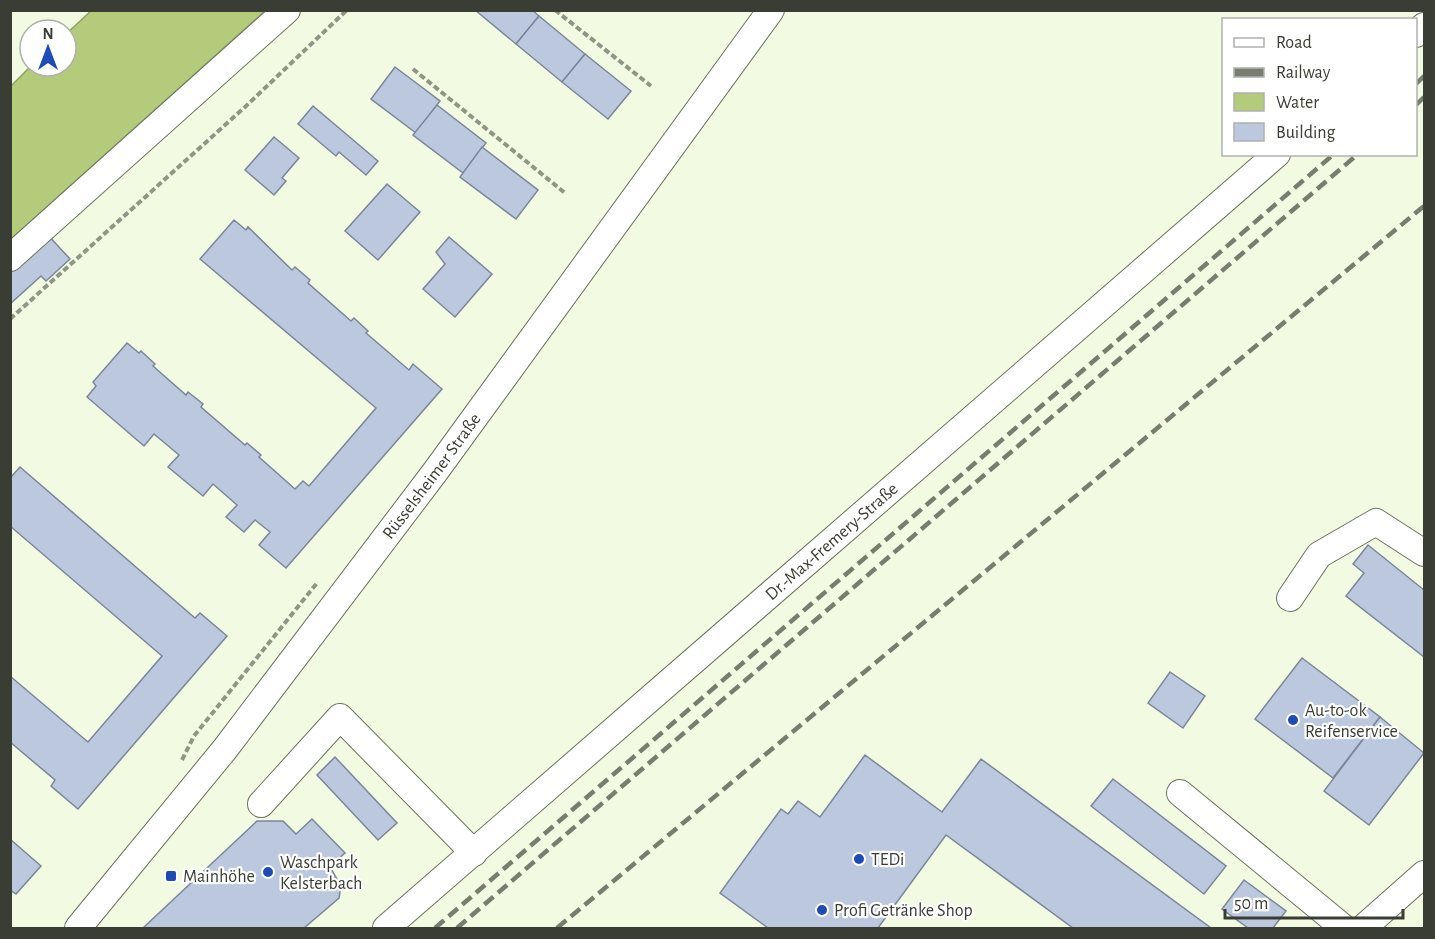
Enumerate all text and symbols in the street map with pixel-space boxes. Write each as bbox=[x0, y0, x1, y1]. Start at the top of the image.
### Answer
north arrow bbox=[18, 18, 78, 78]
legend bbox=[1222, 18, 1417, 156]
text: N bbox=[42, 26, 54, 42]
text: Road bbox=[1276, 34, 1312, 52]
text: Railway bbox=[1276, 64, 1331, 82]
text: Water bbox=[1276, 94, 1319, 112]
text: Building bbox=[1276, 124, 1336, 142]
street label: Rüsselsheimer Straße bbox=[380, 410, 485, 543]
street label: Dr.-Max-Fremery-Straße bbox=[762, 480, 902, 604]
place label: Au-to-ok Reifenservice bbox=[1305, 702, 1398, 741]
marker: Au-to-ok Reifenservice bbox=[1286, 713, 1300, 727]
place label: TEDi bbox=[871, 851, 904, 869]
marker: TEDi bbox=[852, 852, 866, 866]
place label: Waschpark Kelsterbach bbox=[280, 854, 362, 893]
marker: Waschpark Kelsterbach bbox=[261, 865, 275, 879]
place label: Mainhöhe bbox=[183, 868, 255, 886]
marker: Mainhöhe bbox=[164, 869, 178, 883]
scale bar bbox=[1225, 882, 1404, 920]
text: 50 m bbox=[1234, 895, 1268, 913]
place label: Profi Getränke Shop bbox=[834, 902, 973, 920]
marker: Profi Getränke Shop bbox=[815, 903, 829, 917]

